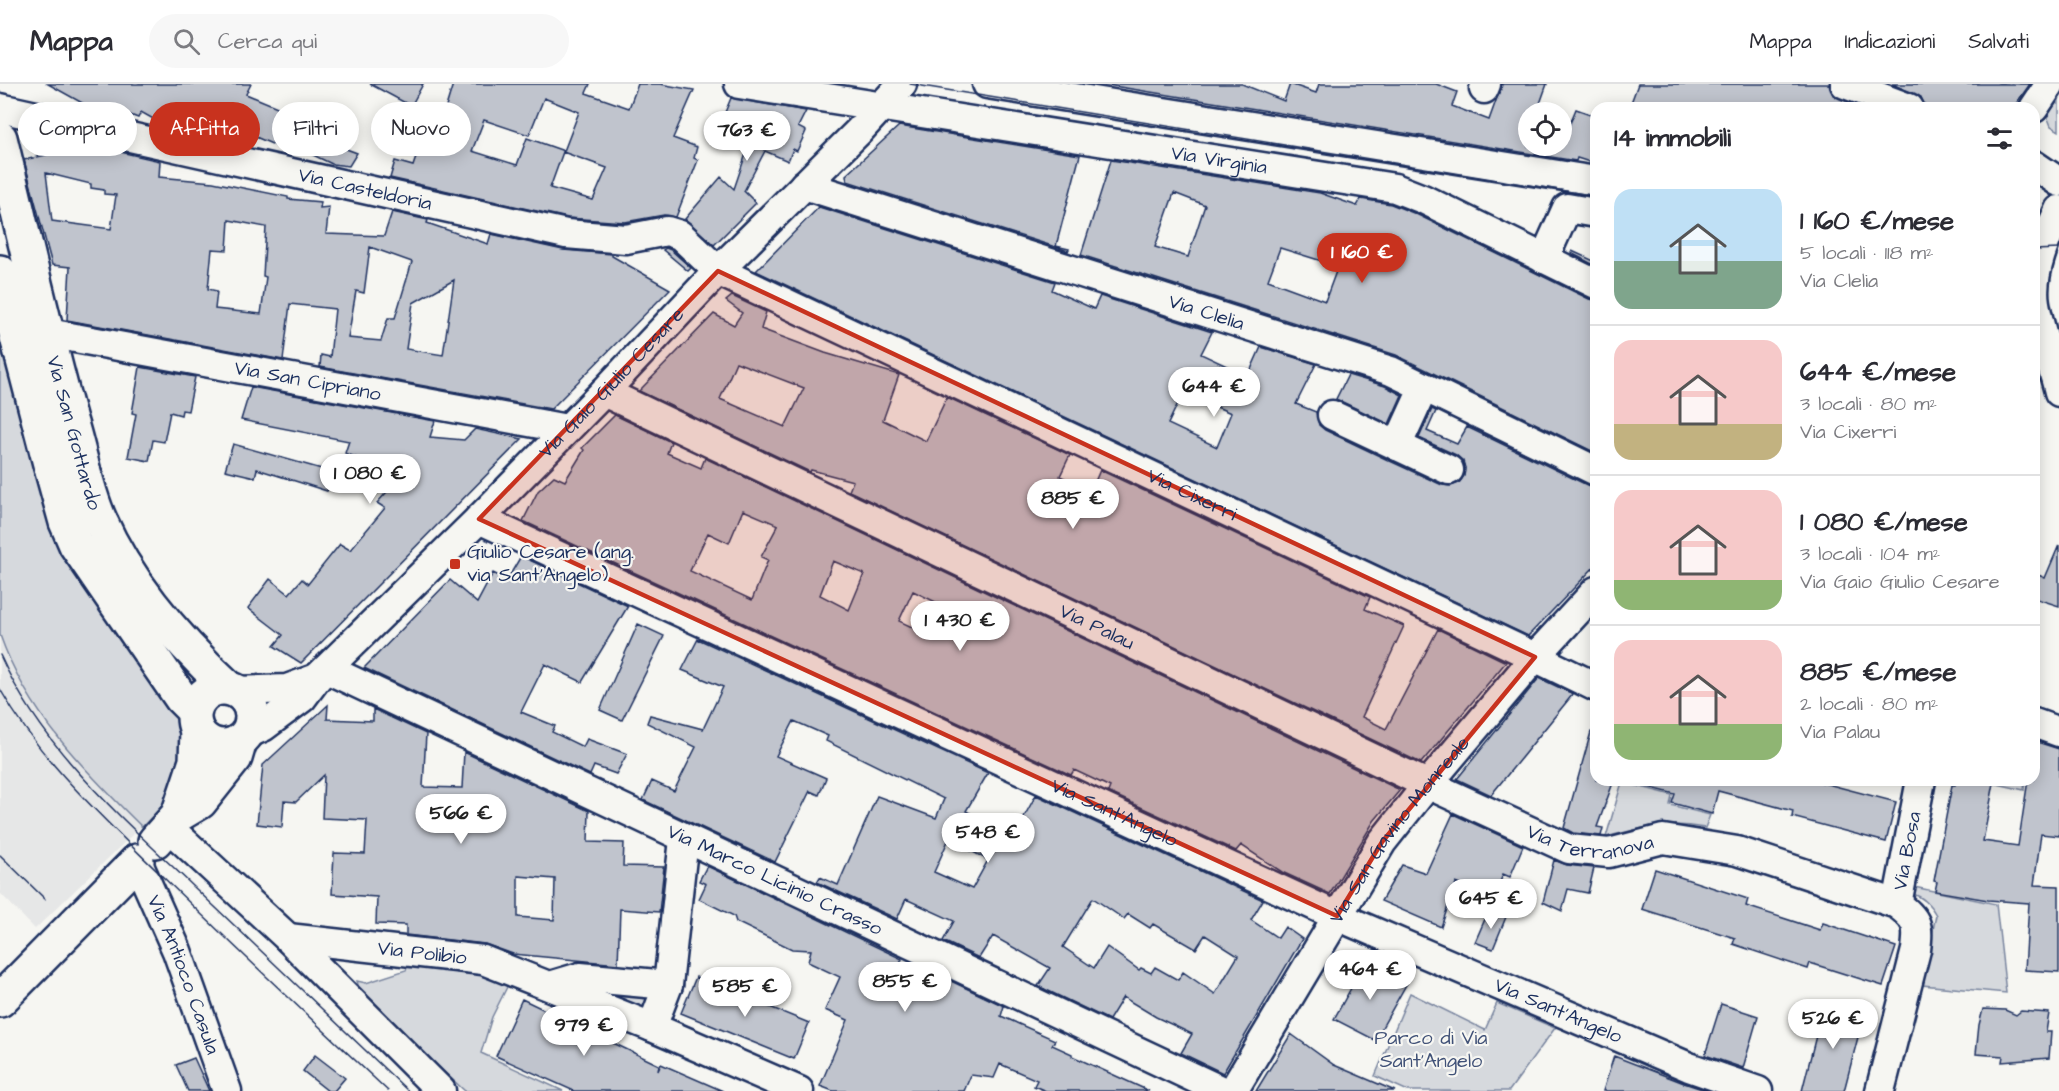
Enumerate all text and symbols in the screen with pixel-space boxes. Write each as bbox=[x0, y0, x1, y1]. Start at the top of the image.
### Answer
search box bbox=[149, 14, 569, 68]
text: Mappa bbox=[30, 22, 113, 61]
icon: search bbox=[170, 25, 203, 58]
text: Cerca qui bbox=[218, 26, 317, 57]
text: Mappa bbox=[1749, 27, 1812, 56]
text: Indicazioni bbox=[1845, 27, 1935, 56]
text: Salvati bbox=[1968, 27, 2029, 56]
chip: Compra bbox=[18, 102, 137, 156]
chip: Affitta bbox=[149, 102, 260, 156]
chip: Filtri bbox=[272, 102, 359, 156]
chip: Nuovo bbox=[371, 102, 471, 156]
map controls bbox=[1518, 102, 1572, 156]
button: locate bbox=[1518, 102, 1572, 156]
pin: 763 € bbox=[705, 111, 789, 162]
text: 763 € bbox=[718, 116, 776, 144]
text: 14 immobili bbox=[1614, 120, 1731, 156]
icon: filters bbox=[1983, 122, 2016, 155]
street label: Via Virginia bbox=[1169, 139, 1269, 182]
street label: Via Casteldoria bbox=[296, 161, 435, 218]
text: 1 160 €/mese bbox=[1800, 203, 1954, 239]
icon: home bbox=[1662, 213, 1734, 285]
pin: 1 160 € bbox=[1307, 233, 1417, 284]
text: 1 160 € bbox=[1331, 238, 1393, 266]
text: 5 locali · 118 m² bbox=[1800, 239, 1934, 267]
text: Via Clelia bbox=[1800, 267, 1878, 295]
street label: Via Clelia bbox=[1165, 287, 1248, 338]
street label: Via Gaio Giulio Cesare bbox=[532, 301, 691, 465]
street label: Via San Gottardo bbox=[39, 353, 109, 514]
street label: Via San Cipriano bbox=[232, 354, 383, 408]
text: 644 €/mese bbox=[1800, 354, 1956, 390]
icon: home bbox=[1662, 364, 1734, 436]
pin: 644 € bbox=[1172, 367, 1256, 418]
text: 644 € bbox=[1182, 372, 1246, 400]
text: 3 locali · 80 m² bbox=[1800, 390, 1937, 418]
text: Via Cixerri bbox=[1800, 418, 1896, 446]
pin: 1 080 € bbox=[315, 454, 425, 505]
text: 1 080 € bbox=[334, 459, 406, 487]
street label: Via Cixerri bbox=[1142, 462, 1242, 528]
pin: 885 € bbox=[1031, 479, 1115, 530]
text: 885 € bbox=[1041, 484, 1105, 512]
text: 1 080 €/mese bbox=[1800, 504, 1968, 540]
icon: home bbox=[1662, 514, 1734, 586]
place label: Giulio Cesare (ang. via Sant'Angelo) bbox=[467, 538, 634, 590]
text: 3 locali · 104 m² bbox=[1800, 540, 1940, 568]
marker: Giulio Cesare (ang. via Sant'Angelo) bbox=[448, 557, 462, 571]
text: Via Gaio Giulio Cesare bbox=[1800, 568, 2000, 596]
street label: Via Palau bbox=[1055, 597, 1139, 657]
pin: 1 430 € bbox=[905, 601, 1015, 652]
text: 1 430 € bbox=[925, 606, 995, 634]
text: 885 €/mese bbox=[1800, 654, 1956, 690]
icon: home bbox=[1662, 664, 1734, 736]
text: 2 locali · 80 m² bbox=[1800, 690, 1938, 718]
text: Via Palau bbox=[1800, 718, 1880, 746]
street label: Via San Gavino Monreale bbox=[1322, 730, 1477, 929]
street label: Via Sant'Angelo bbox=[1046, 772, 1182, 854]
pin: 566 € bbox=[419, 794, 503, 845]
text: 566 € bbox=[429, 799, 493, 827]
street label: Via Bosa bbox=[1886, 809, 1929, 893]
pin: 548 € bbox=[946, 813, 1030, 864]
street label: Via Marco Licinio Crasso bbox=[662, 817, 887, 943]
street label: Via Terranova bbox=[1522, 817, 1657, 867]
text: 548 € bbox=[956, 818, 1020, 846]
pin: 645 € bbox=[1449, 879, 1533, 930]
text: 645 € bbox=[1459, 884, 1523, 912]
street label: Via Antioco Casula bbox=[140, 891, 227, 1058]
street label: Via Polibio bbox=[376, 934, 468, 972]
pin: 464 € bbox=[1328, 950, 1412, 1001]
text: 464 € bbox=[1338, 955, 1402, 983]
pin: 855 € bbox=[863, 962, 947, 1013]
pin: 585 € bbox=[703, 967, 787, 1018]
text: 855 € bbox=[872, 967, 938, 995]
street label: Via Sant'Angelo bbox=[1490, 971, 1626, 1051]
text: 585 € bbox=[712, 972, 778, 1000]
pin: 526 € bbox=[1791, 999, 1875, 1050]
text: 526 € bbox=[1802, 1004, 1864, 1032]
pin: 979 € bbox=[542, 1006, 626, 1057]
text: 979 € bbox=[555, 1011, 613, 1039]
park label: Parco di Via Sant'Angelo bbox=[1375, 1024, 1487, 1076]

